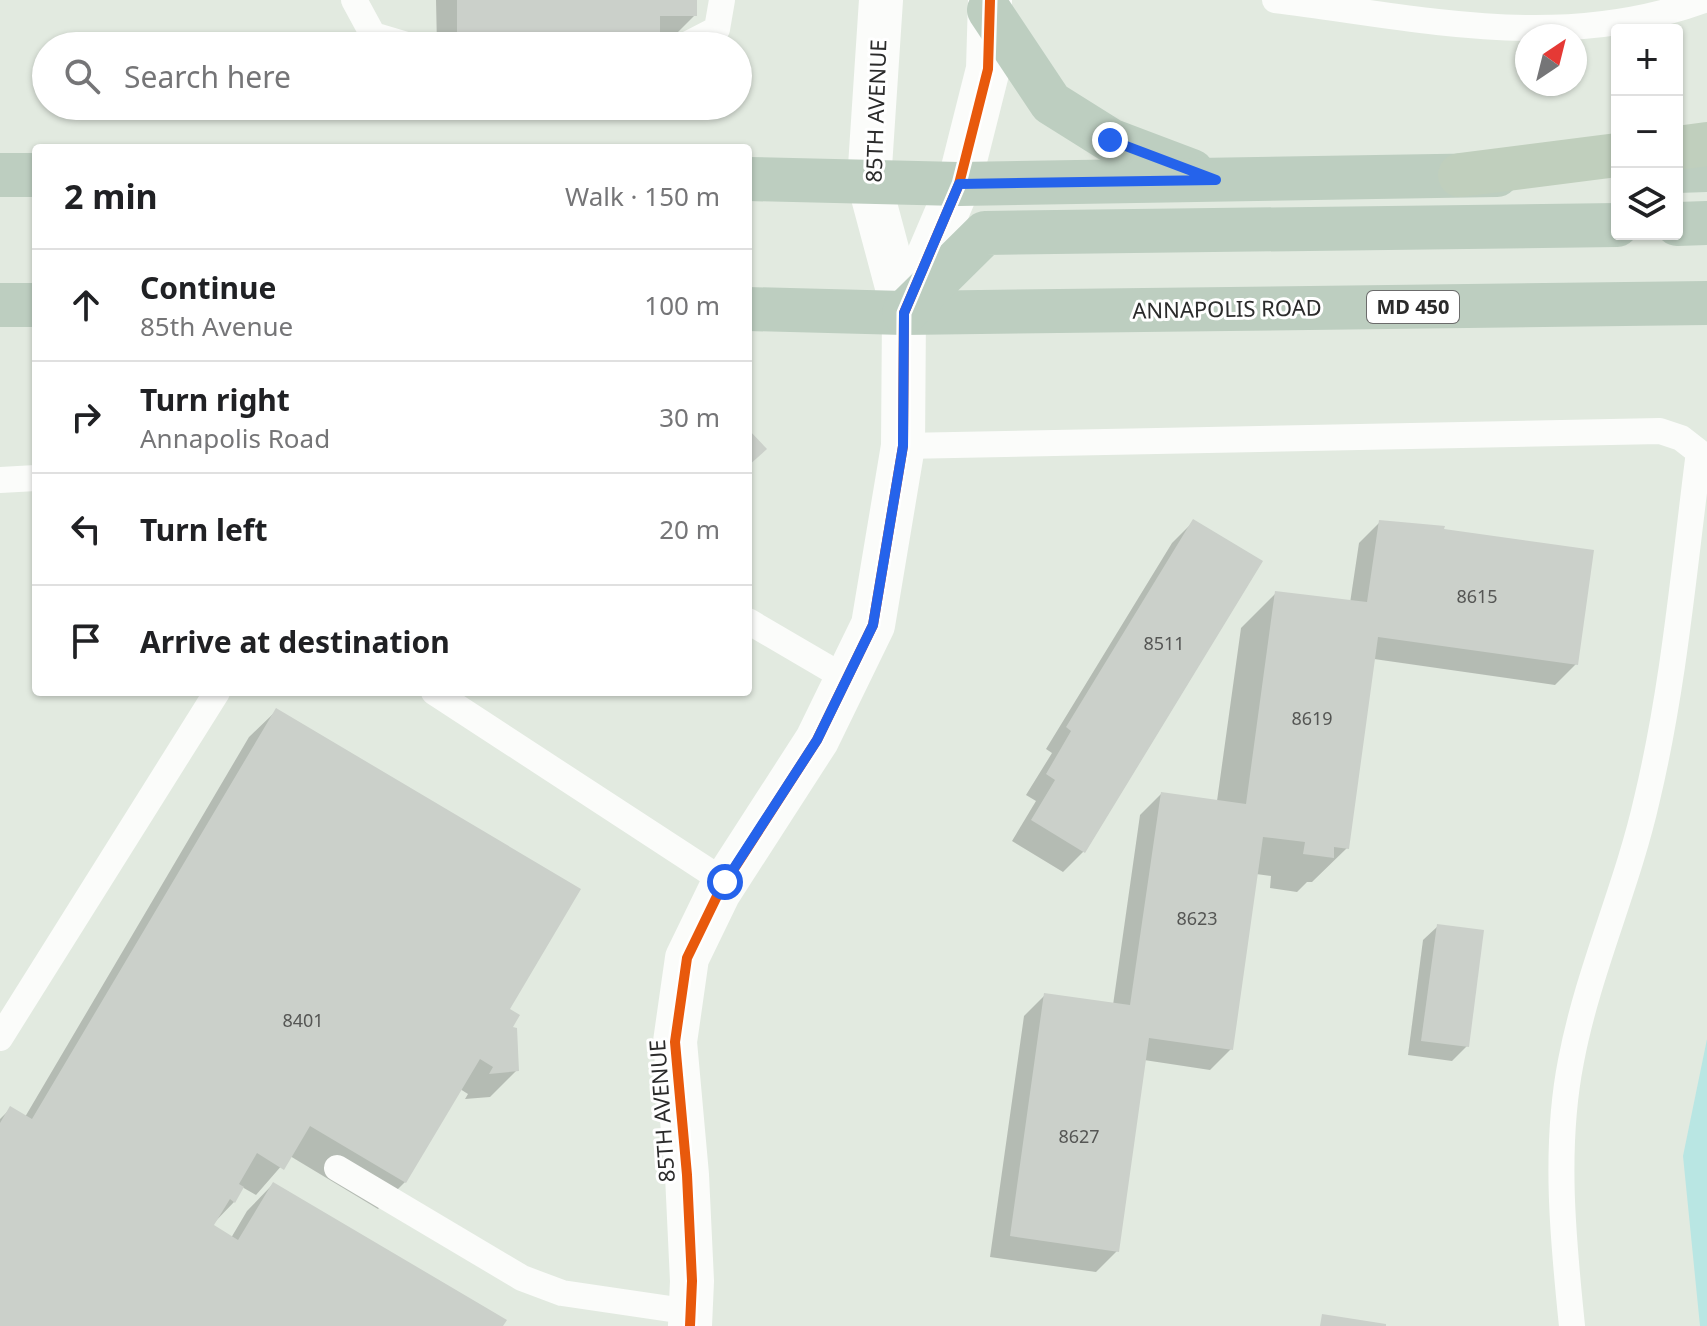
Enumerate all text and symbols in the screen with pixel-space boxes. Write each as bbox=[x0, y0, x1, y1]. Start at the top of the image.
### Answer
north arrow bbox=[1515, 24, 1587, 96]
map controls bbox=[1611, 24, 1683, 240]
button: + bbox=[1611, 24, 1683, 96]
search box bbox=[32, 32, 752, 120]
street label: 85TH AVENUE bbox=[858, 39, 892, 183]
icon: search bbox=[60, 54, 104, 98]
text: Search here bbox=[124, 56, 291, 97]
button: − bbox=[1611, 96, 1683, 168]
route end bbox=[1092, 122, 1128, 158]
button: layers bbox=[1611, 168, 1683, 240]
text: 2 min bbox=[64, 173, 158, 219]
text: Walk · 150 m bbox=[565, 178, 720, 214]
text: Continue bbox=[140, 267, 276, 308]
icon: ahead bbox=[64, 283, 108, 327]
text: 100 m bbox=[644, 287, 720, 323]
street label: ANNAPOLIS ROAD bbox=[1132, 291, 1322, 325]
road number: MD 450 bbox=[1367, 291, 1459, 323]
text: 85th Avenue bbox=[140, 308, 293, 344]
text: Turn right bbox=[140, 379, 290, 420]
icon: right bbox=[64, 395, 108, 439]
text: 30 m bbox=[659, 399, 720, 435]
text: Annapolis Road bbox=[140, 420, 330, 456]
icon: left bbox=[64, 507, 108, 551]
text: Turn left bbox=[140, 509, 268, 550]
text: 20 m bbox=[659, 511, 720, 547]
house number: 8615 bbox=[1456, 584, 1498, 608]
icon: arrive bbox=[64, 619, 108, 663]
text: Arrive at destination bbox=[140, 621, 450, 662]
house number: 8511 bbox=[1143, 631, 1185, 655]
house number: 8619 bbox=[1291, 706, 1333, 730]
route start bbox=[707, 864, 743, 900]
house number: 8623 bbox=[1176, 906, 1218, 930]
house number: 8401 bbox=[282, 1008, 324, 1032]
street label: 85TH AVENUE bbox=[641, 1039, 681, 1183]
house number: 8627 bbox=[1058, 1124, 1100, 1148]

